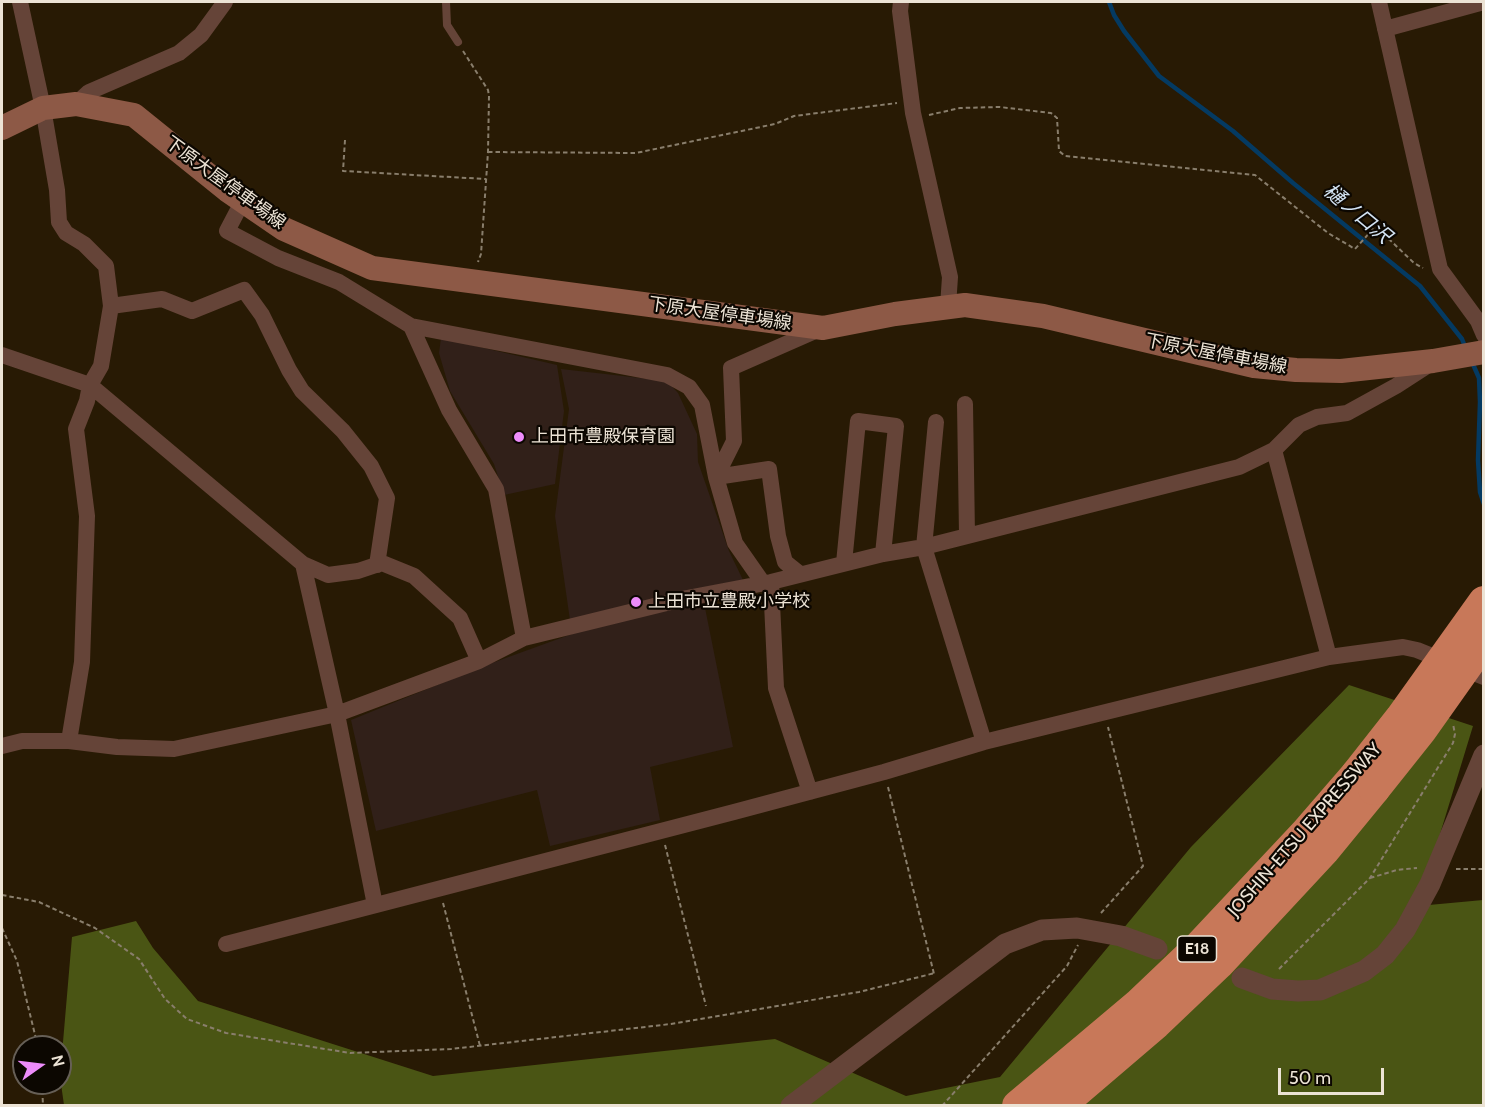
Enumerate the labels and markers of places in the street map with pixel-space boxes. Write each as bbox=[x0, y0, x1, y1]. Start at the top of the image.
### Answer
place label: 上田市豊殿保育園 bbox=[531, 426, 675, 448]
marker: 上田市豊殿保育園 bbox=[512, 430, 526, 444]
place label: 上田市立豊殿小学校 bbox=[648, 591, 810, 613]
marker: 上田市立豊殿小学校 bbox=[629, 595, 643, 609]

